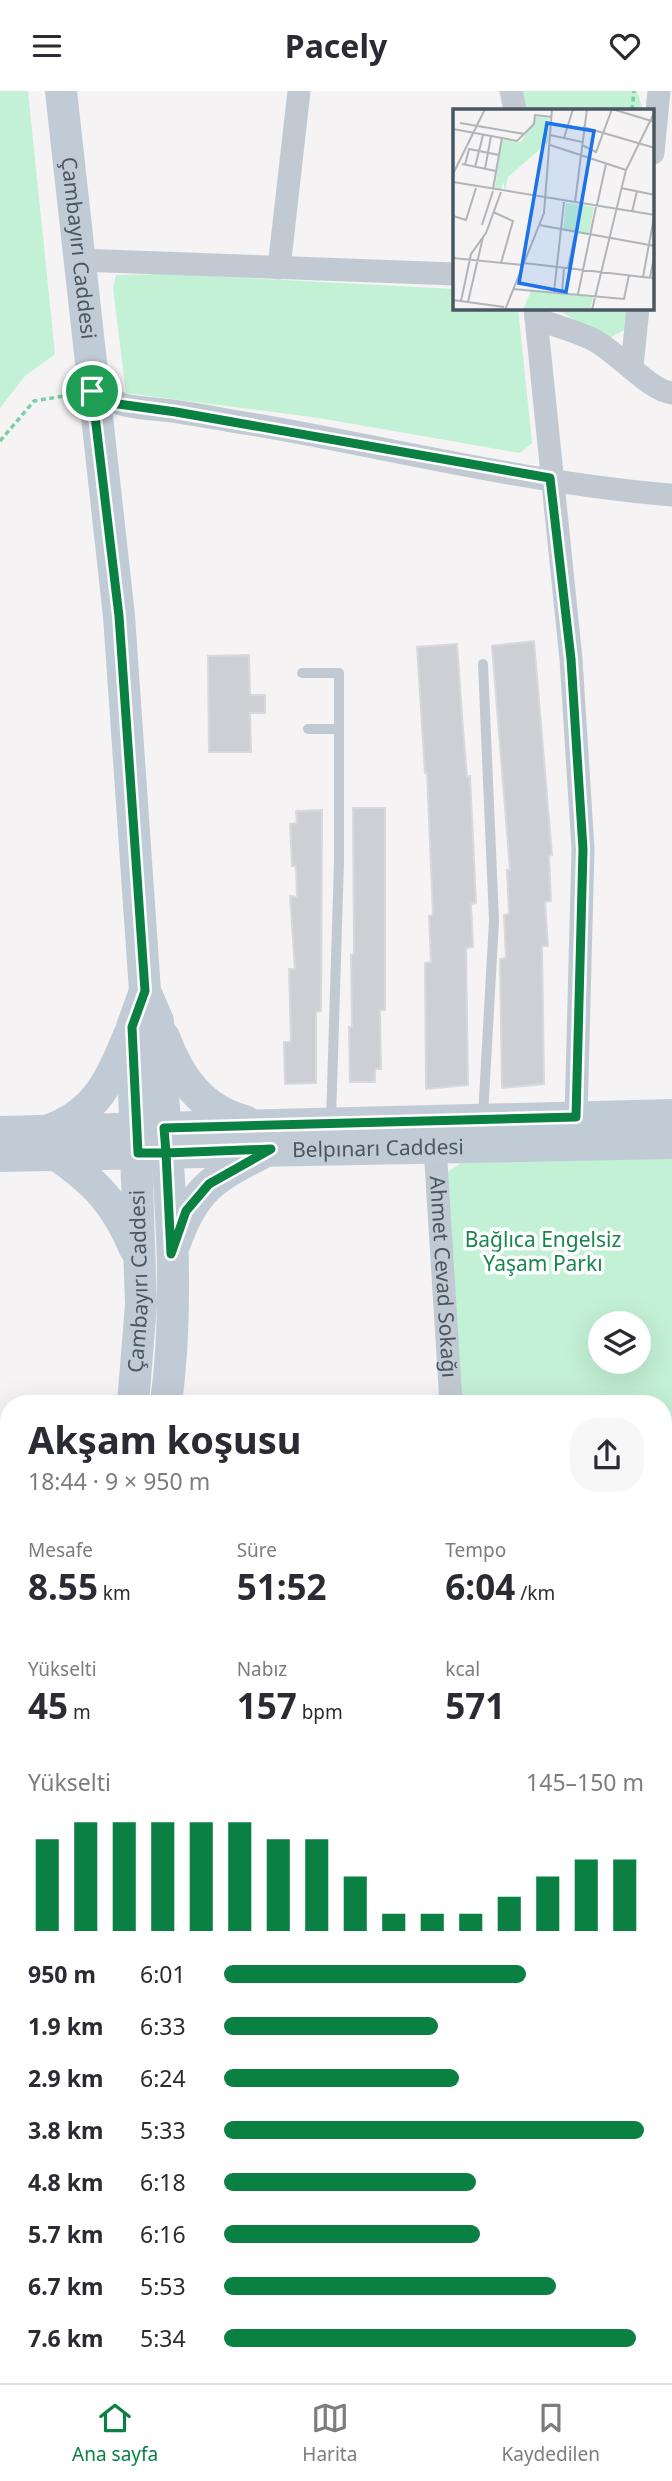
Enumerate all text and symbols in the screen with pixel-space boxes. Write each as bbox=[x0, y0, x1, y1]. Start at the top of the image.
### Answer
text: Pacely bbox=[285, 24, 387, 67]
icon: menu bbox=[28, 27, 66, 65]
icon: heart bbox=[606, 27, 644, 65]
inset map bbox=[453, 109, 654, 310]
street label: Çambayırı Caddesi bbox=[55, 155, 103, 341]
pin bbox=[62, 361, 122, 421]
icon: arrive bbox=[73, 372, 111, 410]
street label: Belpınarı Caddesi bbox=[292, 1132, 464, 1163]
street label: Ahmet Cevad Sokağı bbox=[424, 1175, 464, 1378]
street label: Çambayırı Caddesi bbox=[121, 1189, 154, 1374]
park label: Bağlıca Engelsiz Yaşam Parkı bbox=[465, 1225, 621, 1277]
map controls bbox=[588, 1311, 651, 1374]
button: layers bbox=[588, 1311, 651, 1374]
text: Akşam koşusu bbox=[28, 1413, 302, 1465]
button: share bbox=[570, 1418, 644, 1492]
text: 18:44 · 9 × 950 m bbox=[28, 1465, 210, 1497]
text: Mesafe bbox=[28, 1537, 93, 1563]
text: Süre bbox=[237, 1537, 277, 1563]
text: Tempo bbox=[445, 1537, 506, 1563]
text: 8.55 bbox=[28, 1563, 98, 1610]
text: 51:52 bbox=[237, 1563, 327, 1610]
text: 6:04 bbox=[445, 1563, 515, 1610]
text: km bbox=[98, 1580, 131, 1606]
text: /km bbox=[515, 1580, 555, 1606]
text: Yükselti bbox=[28, 1656, 97, 1682]
text: Nabız bbox=[237, 1656, 287, 1682]
text: kcal bbox=[445, 1656, 480, 1682]
text: 45 bbox=[28, 1682, 68, 1729]
text: 157 bbox=[237, 1682, 297, 1729]
text: 571 bbox=[445, 1682, 505, 1729]
text: m bbox=[68, 1699, 91, 1725]
text: bpm bbox=[297, 1699, 343, 1725]
text: Yükselti bbox=[28, 1766, 111, 1798]
text: 145–150 m bbox=[526, 1766, 644, 1798]
text: 950 m bbox=[28, 1958, 96, 1990]
text: 6:01 bbox=[140, 1958, 186, 1990]
text: 1.9 km bbox=[28, 2010, 103, 2042]
text: 6:33 bbox=[140, 2010, 186, 2042]
text: 2.9 km bbox=[28, 2062, 103, 2094]
text: 6:24 bbox=[140, 2062, 186, 2094]
text: 3.8 km bbox=[28, 2114, 103, 2146]
text: 5:33 bbox=[140, 2114, 186, 2146]
text: 4.8 km bbox=[28, 2166, 103, 2198]
text: 6:18 bbox=[140, 2166, 186, 2198]
text: 5.7 km bbox=[28, 2218, 103, 2250]
text: 6:16 bbox=[140, 2218, 186, 2250]
text: 6.7 km bbox=[28, 2270, 103, 2302]
text: 5:53 bbox=[140, 2270, 186, 2302]
text: 7.6 km bbox=[28, 2322, 103, 2354]
text: 5:34 bbox=[140, 2322, 186, 2354]
tab: Ana sayfa bbox=[72, 2399, 158, 2467]
tab: Harita bbox=[302, 2399, 357, 2467]
tab: Kaydedilen bbox=[501, 2399, 600, 2467]

